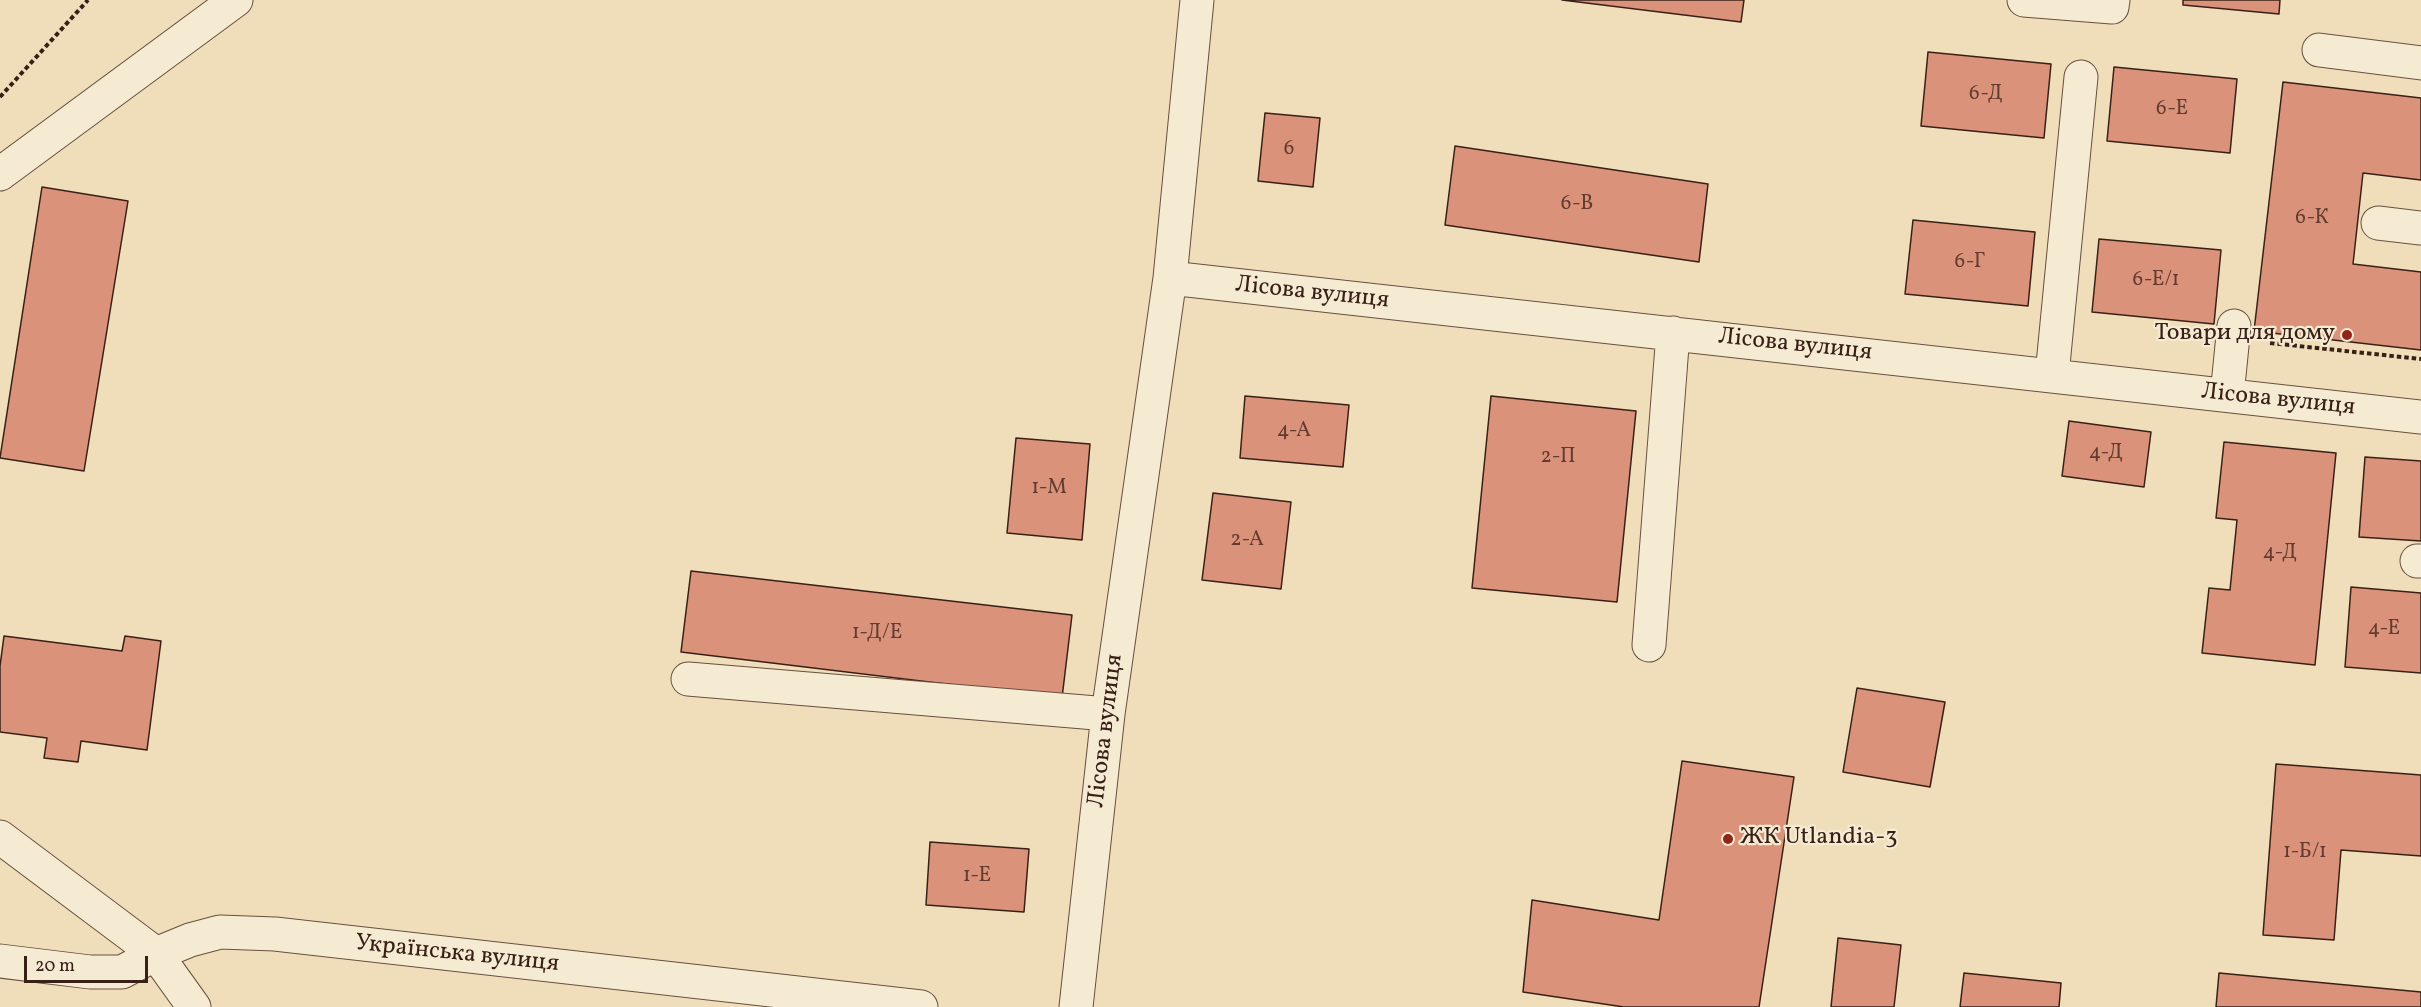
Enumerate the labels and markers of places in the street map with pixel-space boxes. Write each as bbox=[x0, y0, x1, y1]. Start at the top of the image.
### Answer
place label: Товари для дому bbox=[2154, 321, 2335, 349]
marker: Товари для дому bbox=[2340, 328, 2354, 342]
place label: ЖК Utlandia-3 bbox=[1740, 825, 1898, 853]
marker: ЖК Utlandia-3 bbox=[1721, 832, 1735, 846]

